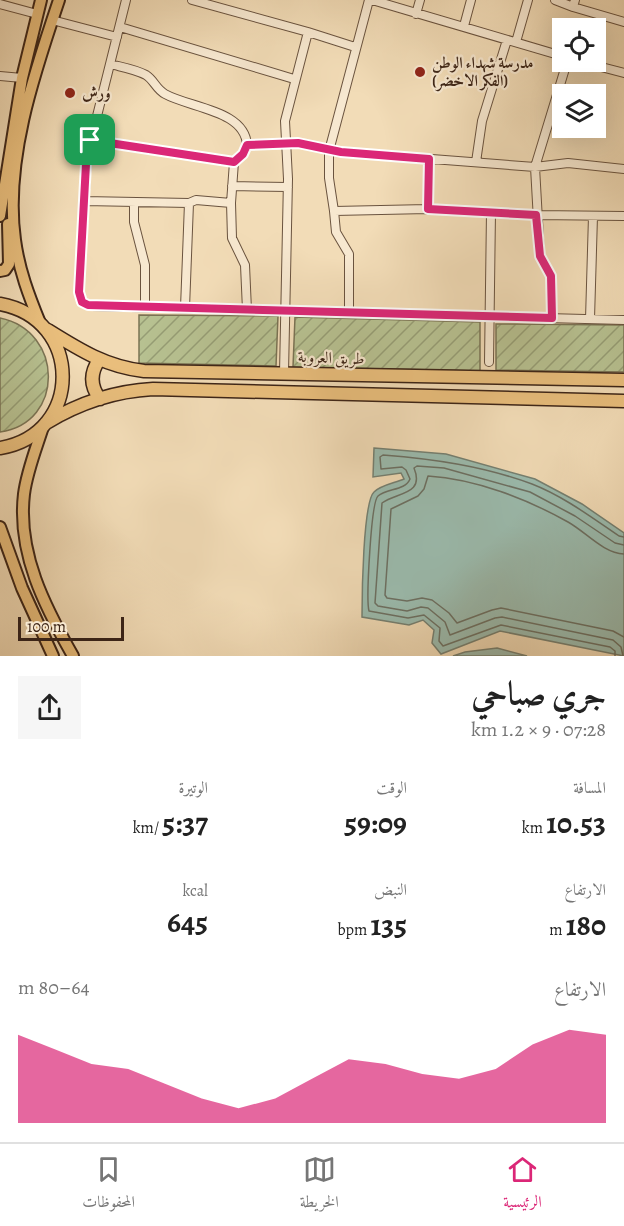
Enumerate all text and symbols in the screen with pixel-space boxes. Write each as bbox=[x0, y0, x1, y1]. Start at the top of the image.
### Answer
map controls bbox=[552, 18, 606, 138]
button: locate bbox=[552, 18, 606, 72]
place label: مدرسة شهداء الوطن (الفكر الاخضر) bbox=[432, 52, 534, 92]
marker: مدرسة شهداء الوطن (الفكر الاخضر) bbox=[413, 65, 427, 79]
place label: ورش bbox=[82, 82, 111, 104]
button: layers bbox=[552, 84, 606, 138]
marker: ورش bbox=[63, 86, 77, 100]
pin bbox=[64, 114, 115, 165]
icon: arrive bbox=[73, 123, 106, 156]
street label: طريق العروبة bbox=[297, 346, 365, 370]
scale bar bbox=[18, 614, 124, 642]
text: 100 m bbox=[27, 616, 66, 638]
text: جري صباحي bbox=[471, 671, 606, 716]
button: share bbox=[18, 676, 81, 739]
text: 07:28 · 9 × 1.2 km bbox=[471, 716, 606, 743]
text: الوتيرة bbox=[178, 777, 208, 799]
text: الوقت bbox=[376, 777, 407, 799]
text: المسافة bbox=[573, 777, 606, 799]
text: 5:37 bbox=[162, 803, 208, 843]
text: 59:09 bbox=[344, 803, 407, 843]
text: 10.53 bbox=[546, 803, 606, 843]
text: /km bbox=[133, 817, 162, 839]
text: km bbox=[522, 817, 546, 839]
text: النبض bbox=[374, 879, 407, 901]
text: الارتفاع bbox=[564, 879, 606, 901]
text: kcal bbox=[182, 880, 208, 902]
text: 645 bbox=[167, 902, 208, 942]
text: 135 bbox=[371, 905, 407, 945]
text: 180 bbox=[566, 905, 606, 945]
text: bpm bbox=[337, 919, 371, 941]
text: m bbox=[549, 919, 566, 941]
text: 64–80 m bbox=[18, 974, 89, 1001]
text: الارتفاع bbox=[554, 976, 606, 1003]
tab: المحفوظات bbox=[82, 1153, 135, 1217]
tab: الخريطة bbox=[300, 1153, 339, 1217]
tab: الرئيسية bbox=[503, 1153, 542, 1217]

